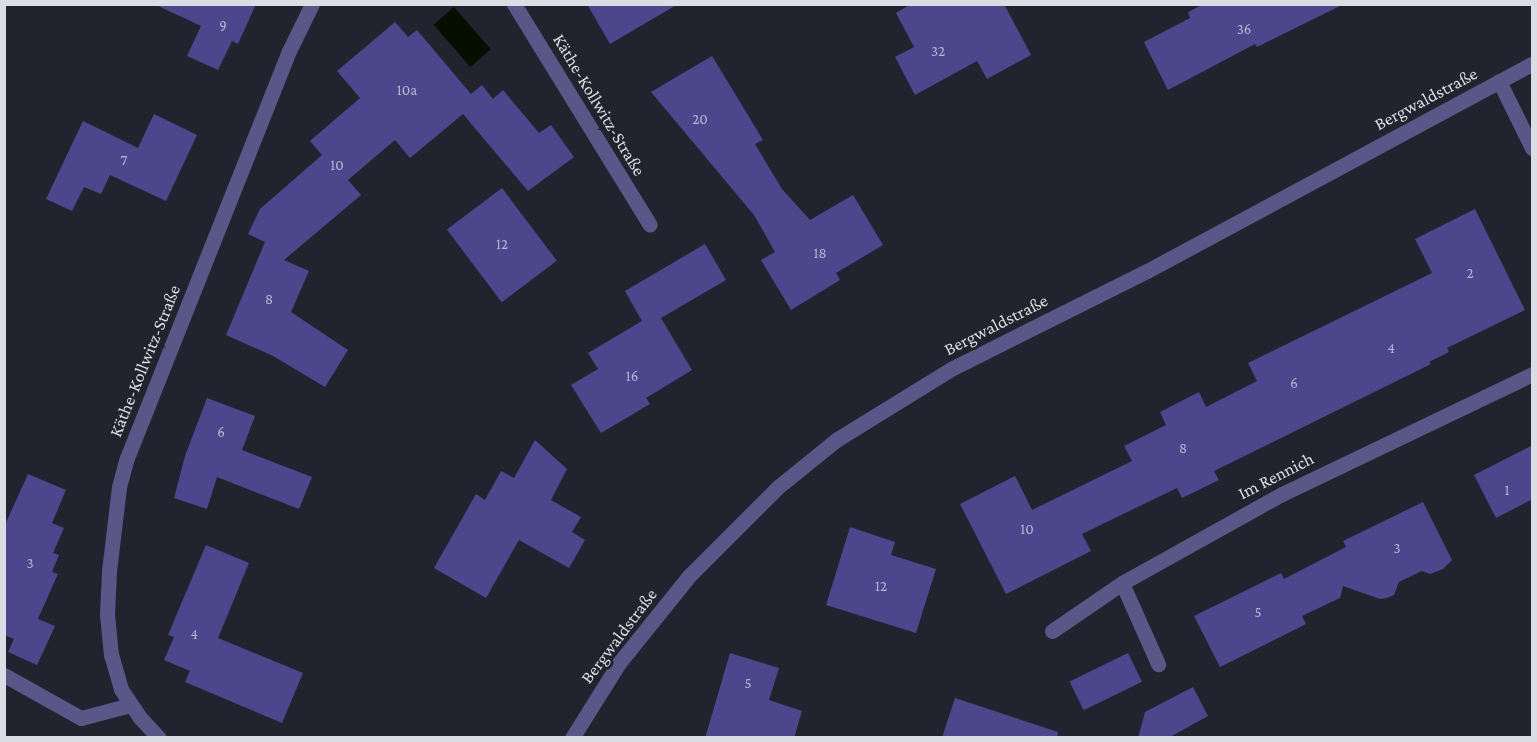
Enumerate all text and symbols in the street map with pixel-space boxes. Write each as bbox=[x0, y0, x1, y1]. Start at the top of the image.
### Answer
house number: 9 bbox=[219, 17, 227, 35]
house number: 36 bbox=[1237, 21, 1251, 39]
street label: Käthe-Kollwitz-Straße bbox=[548, 30, 650, 180]
house number: 32 bbox=[931, 43, 945, 61]
street label: Bergwaldstraße bbox=[1371, 63, 1481, 135]
house number: 10a bbox=[397, 82, 417, 100]
house number: 20 bbox=[692, 111, 708, 129]
house number: 7 bbox=[121, 152, 127, 170]
house number: 10 bbox=[330, 157, 344, 175]
house number: 12 bbox=[496, 236, 508, 254]
house number: 18 bbox=[813, 245, 827, 263]
house number: 2 bbox=[1466, 265, 1474, 283]
street label: Käthe-Kollwitz-Straße bbox=[105, 282, 185, 440]
street label: Bergwaldstraße bbox=[941, 290, 1051, 360]
house number: 8 bbox=[265, 291, 273, 309]
house number: 4 bbox=[1387, 340, 1395, 358]
house number: 16 bbox=[626, 368, 638, 386]
house number: 6 bbox=[1290, 375, 1298, 393]
house number: 6 bbox=[217, 424, 225, 442]
house number: 8 bbox=[1179, 440, 1187, 458]
street label: Im Rennich bbox=[1235, 448, 1317, 504]
house number: 1 bbox=[1505, 482, 1509, 500]
house number: 10 bbox=[1020, 521, 1034, 539]
house number: 3 bbox=[1393, 540, 1401, 558]
house number: 3 bbox=[26, 555, 34, 573]
house number: 12 bbox=[875, 578, 887, 596]
street label: Bergwaldstraße bbox=[576, 584, 662, 688]
house number: 5 bbox=[1254, 604, 1262, 622]
house number: 4 bbox=[190, 626, 198, 644]
house number: 5 bbox=[744, 675, 752, 693]

